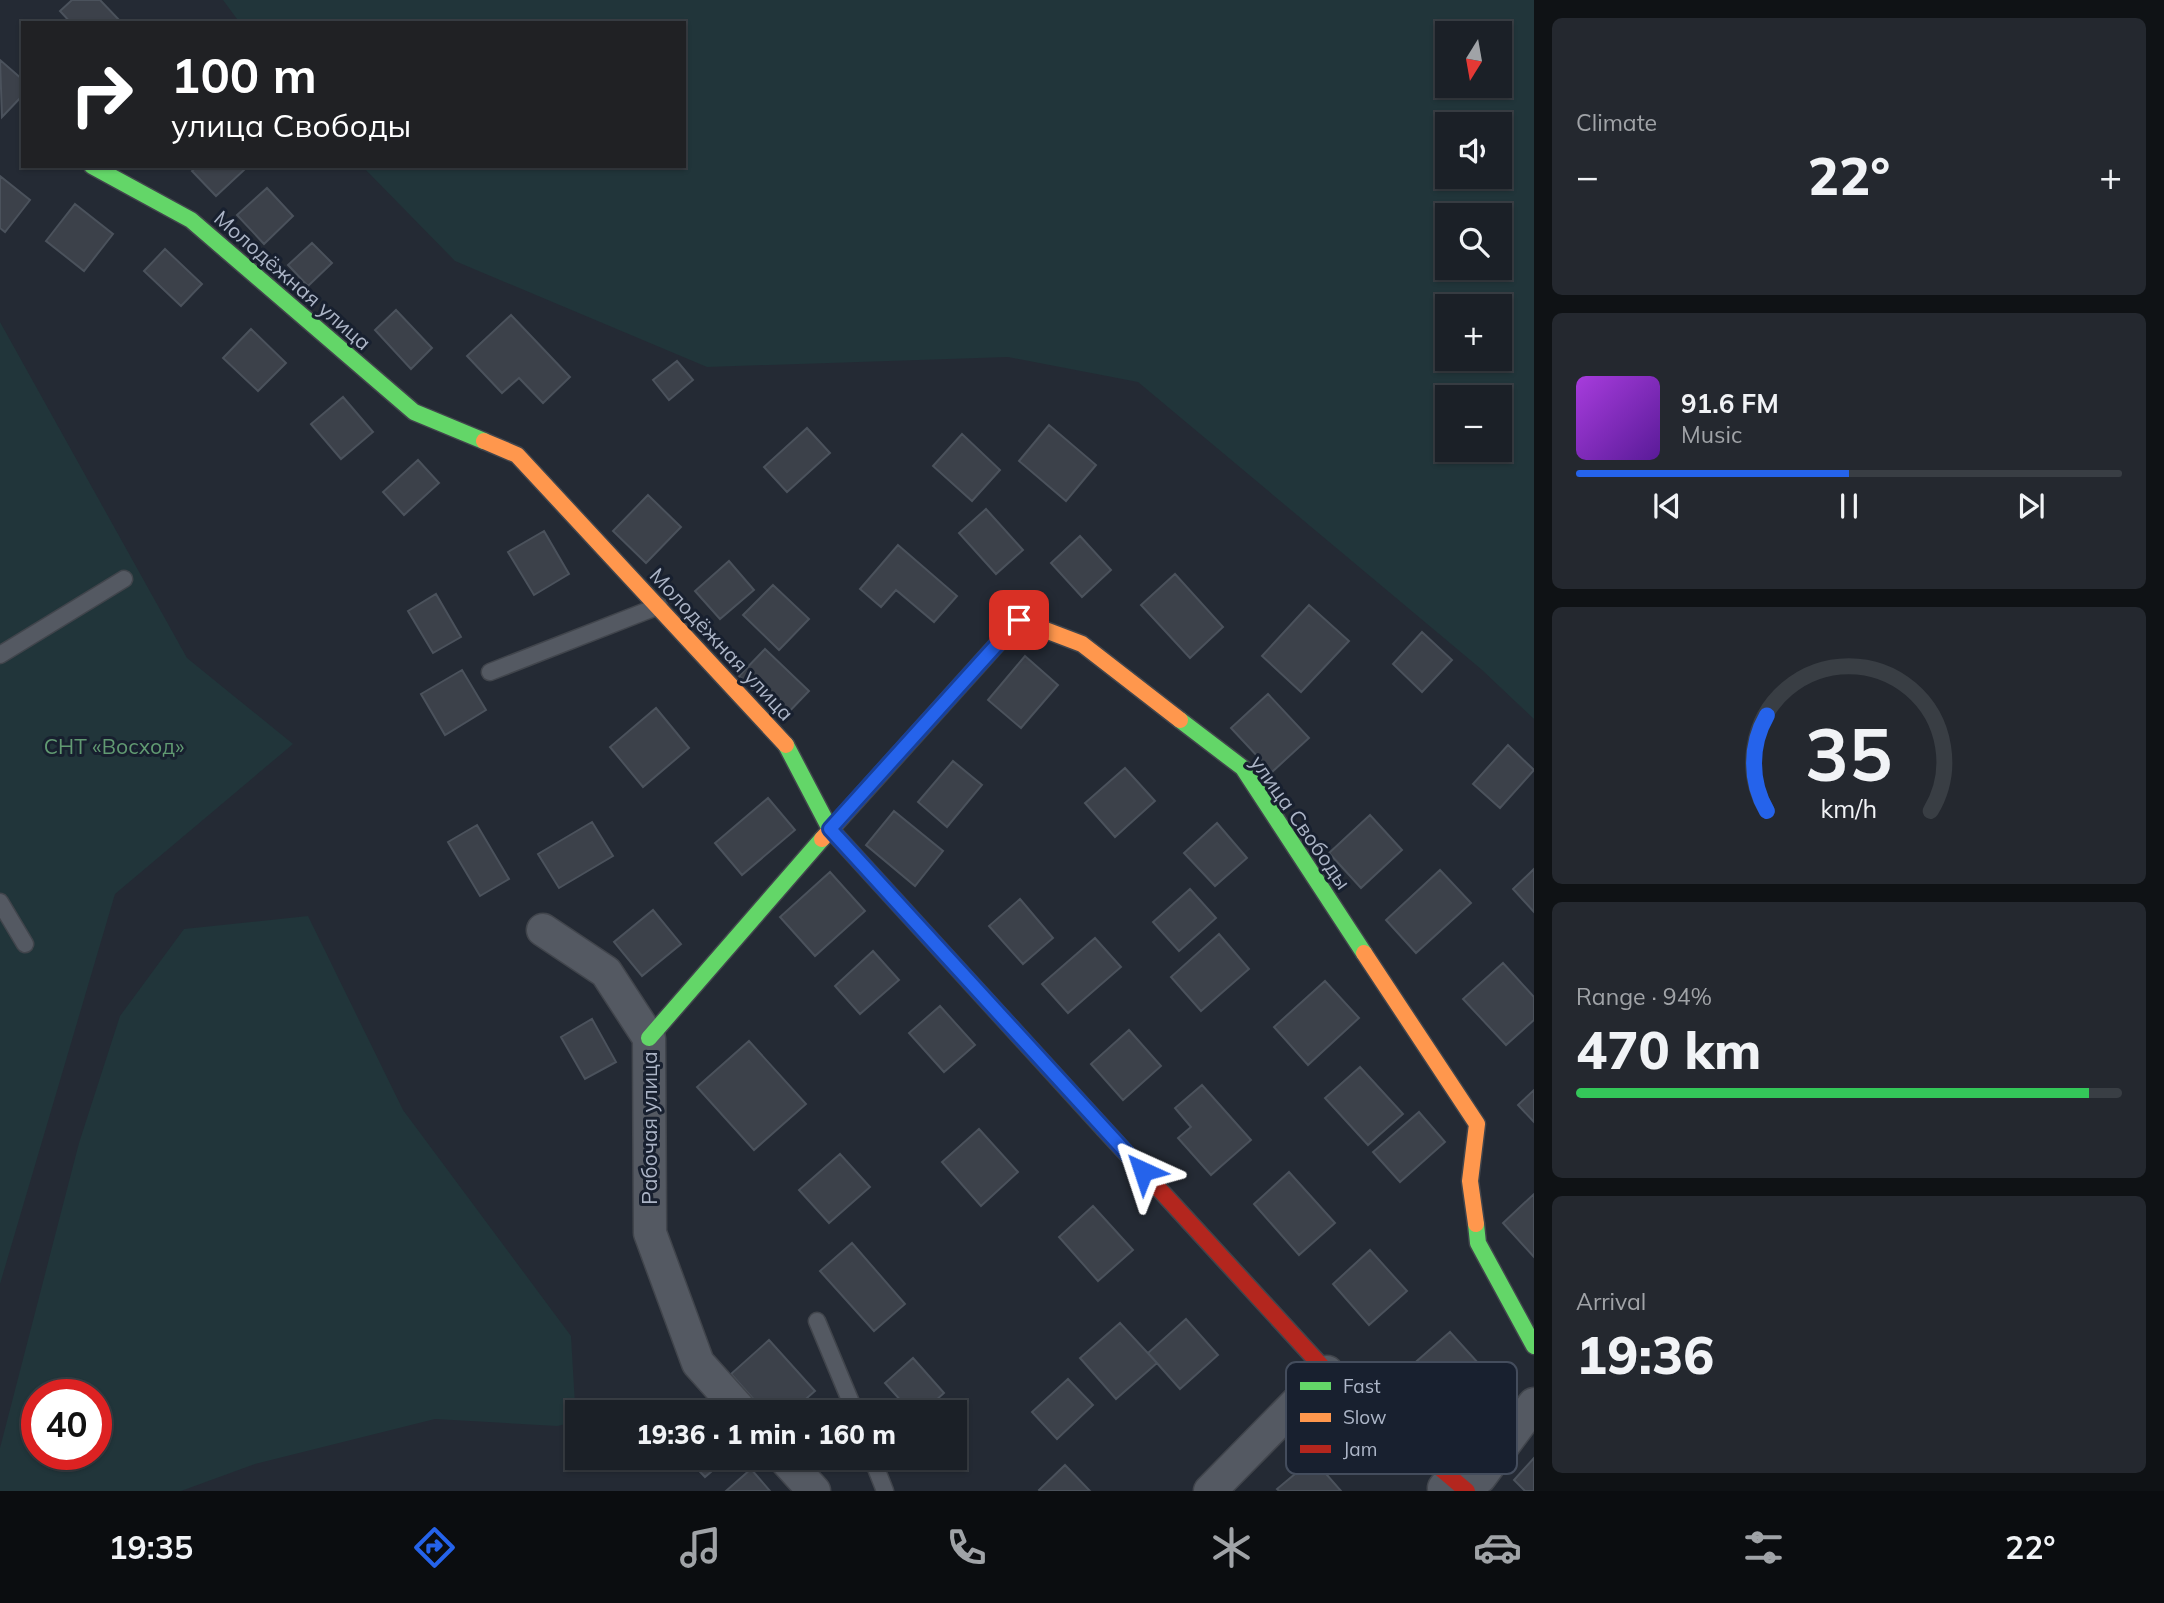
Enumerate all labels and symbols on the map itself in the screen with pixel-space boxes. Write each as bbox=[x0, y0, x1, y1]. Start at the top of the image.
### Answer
north arrow bbox=[1435, 21, 1512, 98]
street label: Молодёжная улица bbox=[209, 205, 377, 355]
street label: Молодёжная улица bbox=[644, 562, 800, 726]
pin bbox=[989, 590, 1049, 650]
park label: СНТ «Восход» bbox=[44, 733, 184, 759]
street label: улица Свободы bbox=[1245, 750, 1357, 894]
street label: Рабочая улица bbox=[636, 1051, 662, 1205]
position arrow bbox=[1106, 1134, 1180, 1208]
legend bbox=[1286, 1362, 1517, 1474]
text: Fast bbox=[1343, 1374, 1381, 1398]
speed limit sign: 40 bbox=[21, 1379, 112, 1470]
text: Slow bbox=[1343, 1405, 1387, 1429]
text: Jam bbox=[1343, 1437, 1377, 1461]

